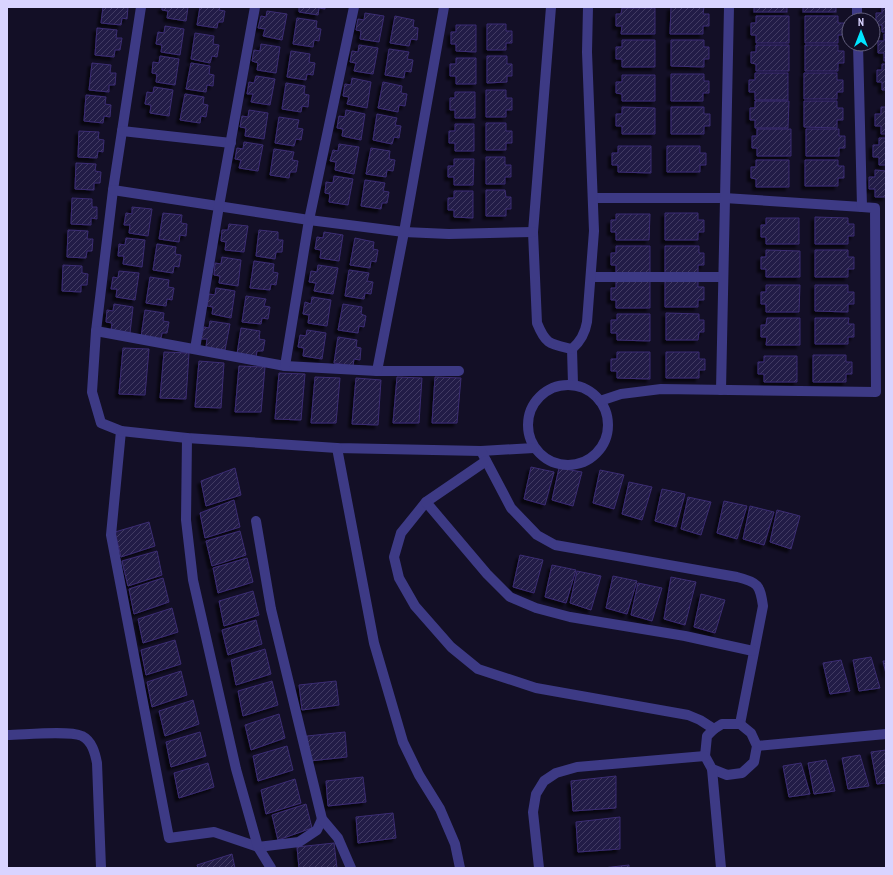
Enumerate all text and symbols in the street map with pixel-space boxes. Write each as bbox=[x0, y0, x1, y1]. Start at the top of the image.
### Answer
north arrow bbox=[841, 12, 881, 52]
text: N bbox=[858, 15, 864, 29]

